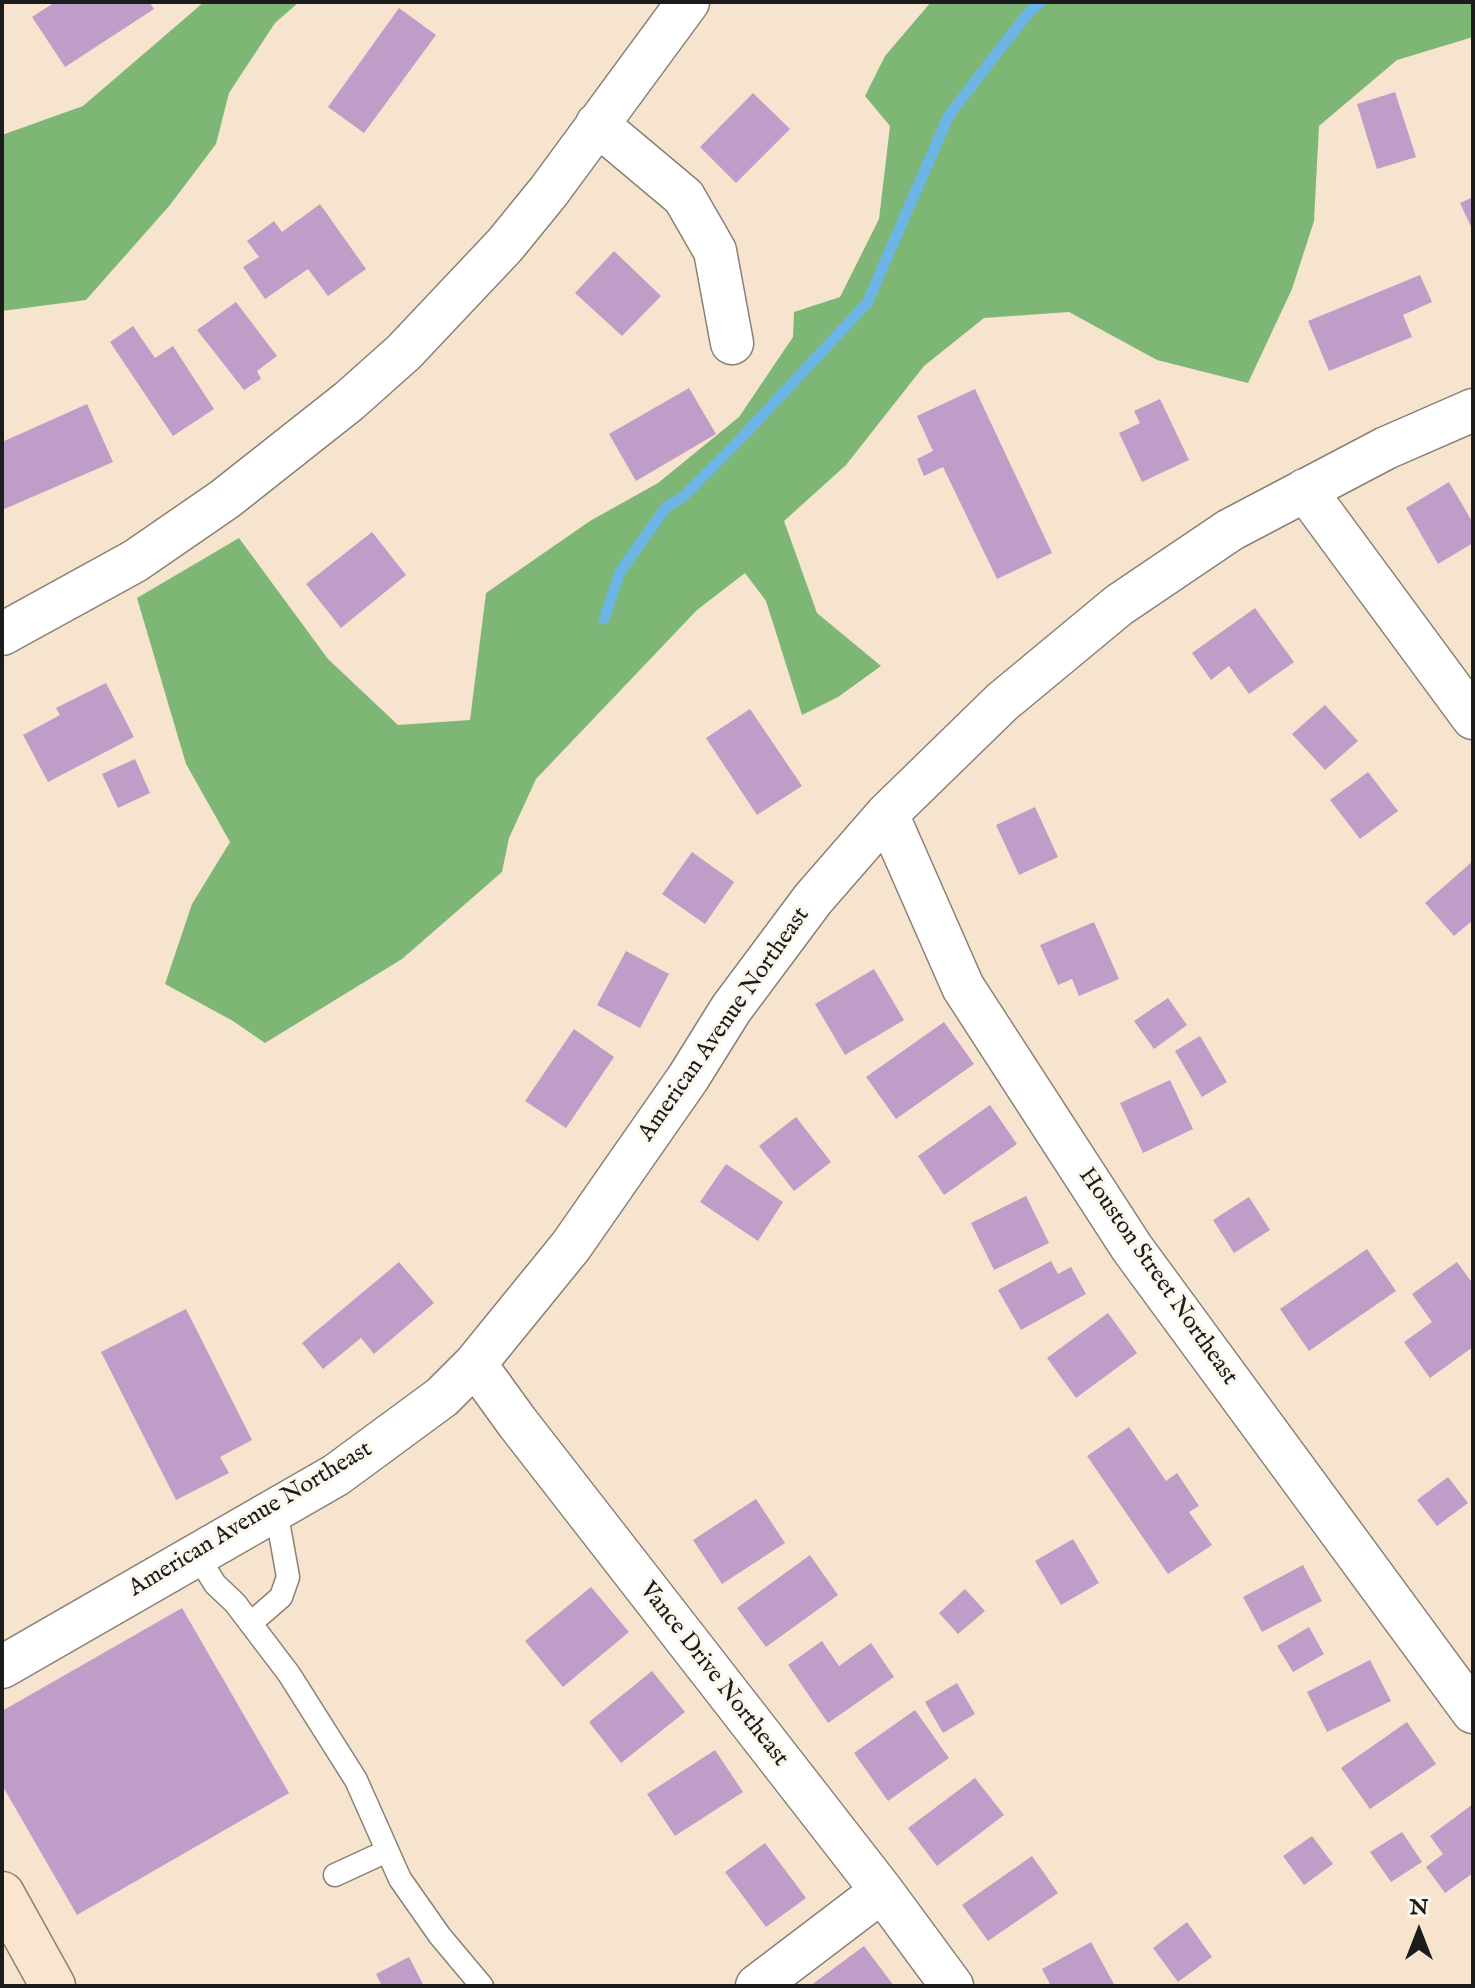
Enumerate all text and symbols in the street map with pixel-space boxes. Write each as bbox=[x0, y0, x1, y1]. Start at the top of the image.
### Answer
street label: American Avenue Northeast bbox=[633, 903, 817, 1147]
street label: Houston Street Northeast bbox=[1071, 1163, 1243, 1391]
street label: American Avenue Northeast bbox=[124, 1436, 378, 1604]
street label: Vance Drive Northeast bbox=[632, 1577, 794, 1773]
north arrow bbox=[1379, 1892, 1459, 1972]
text: N bbox=[1409, 1894, 1429, 1922]

